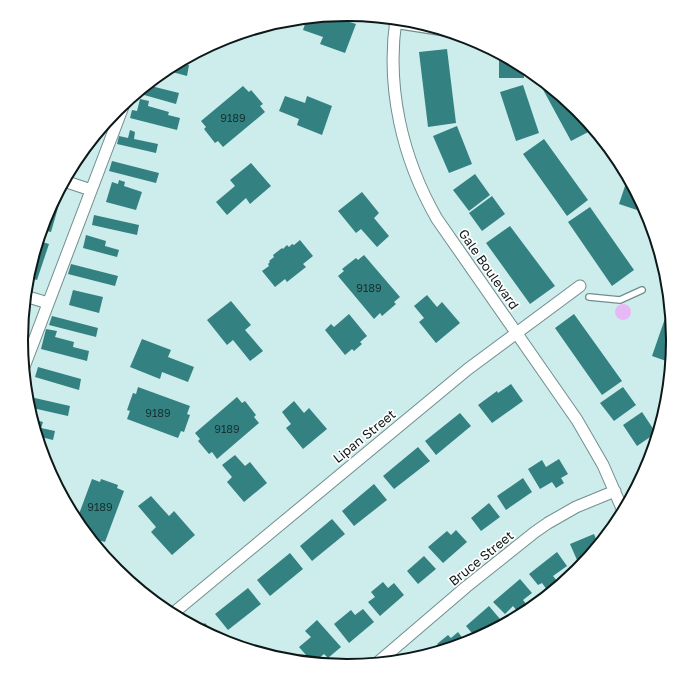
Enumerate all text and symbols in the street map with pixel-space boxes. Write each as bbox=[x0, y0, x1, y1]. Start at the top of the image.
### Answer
house number: 9189 bbox=[220, 111, 246, 124]
street label: Gale Boulevard bbox=[455, 226, 523, 312]
house number: 9189 bbox=[356, 281, 382, 294]
house number: 9189 bbox=[145, 406, 171, 419]
street label: Lipan Street bbox=[329, 406, 399, 466]
house number: 9189 bbox=[214, 422, 240, 435]
house number: 9189 bbox=[87, 500, 113, 513]
street label: Bruce Street bbox=[446, 527, 516, 589]

